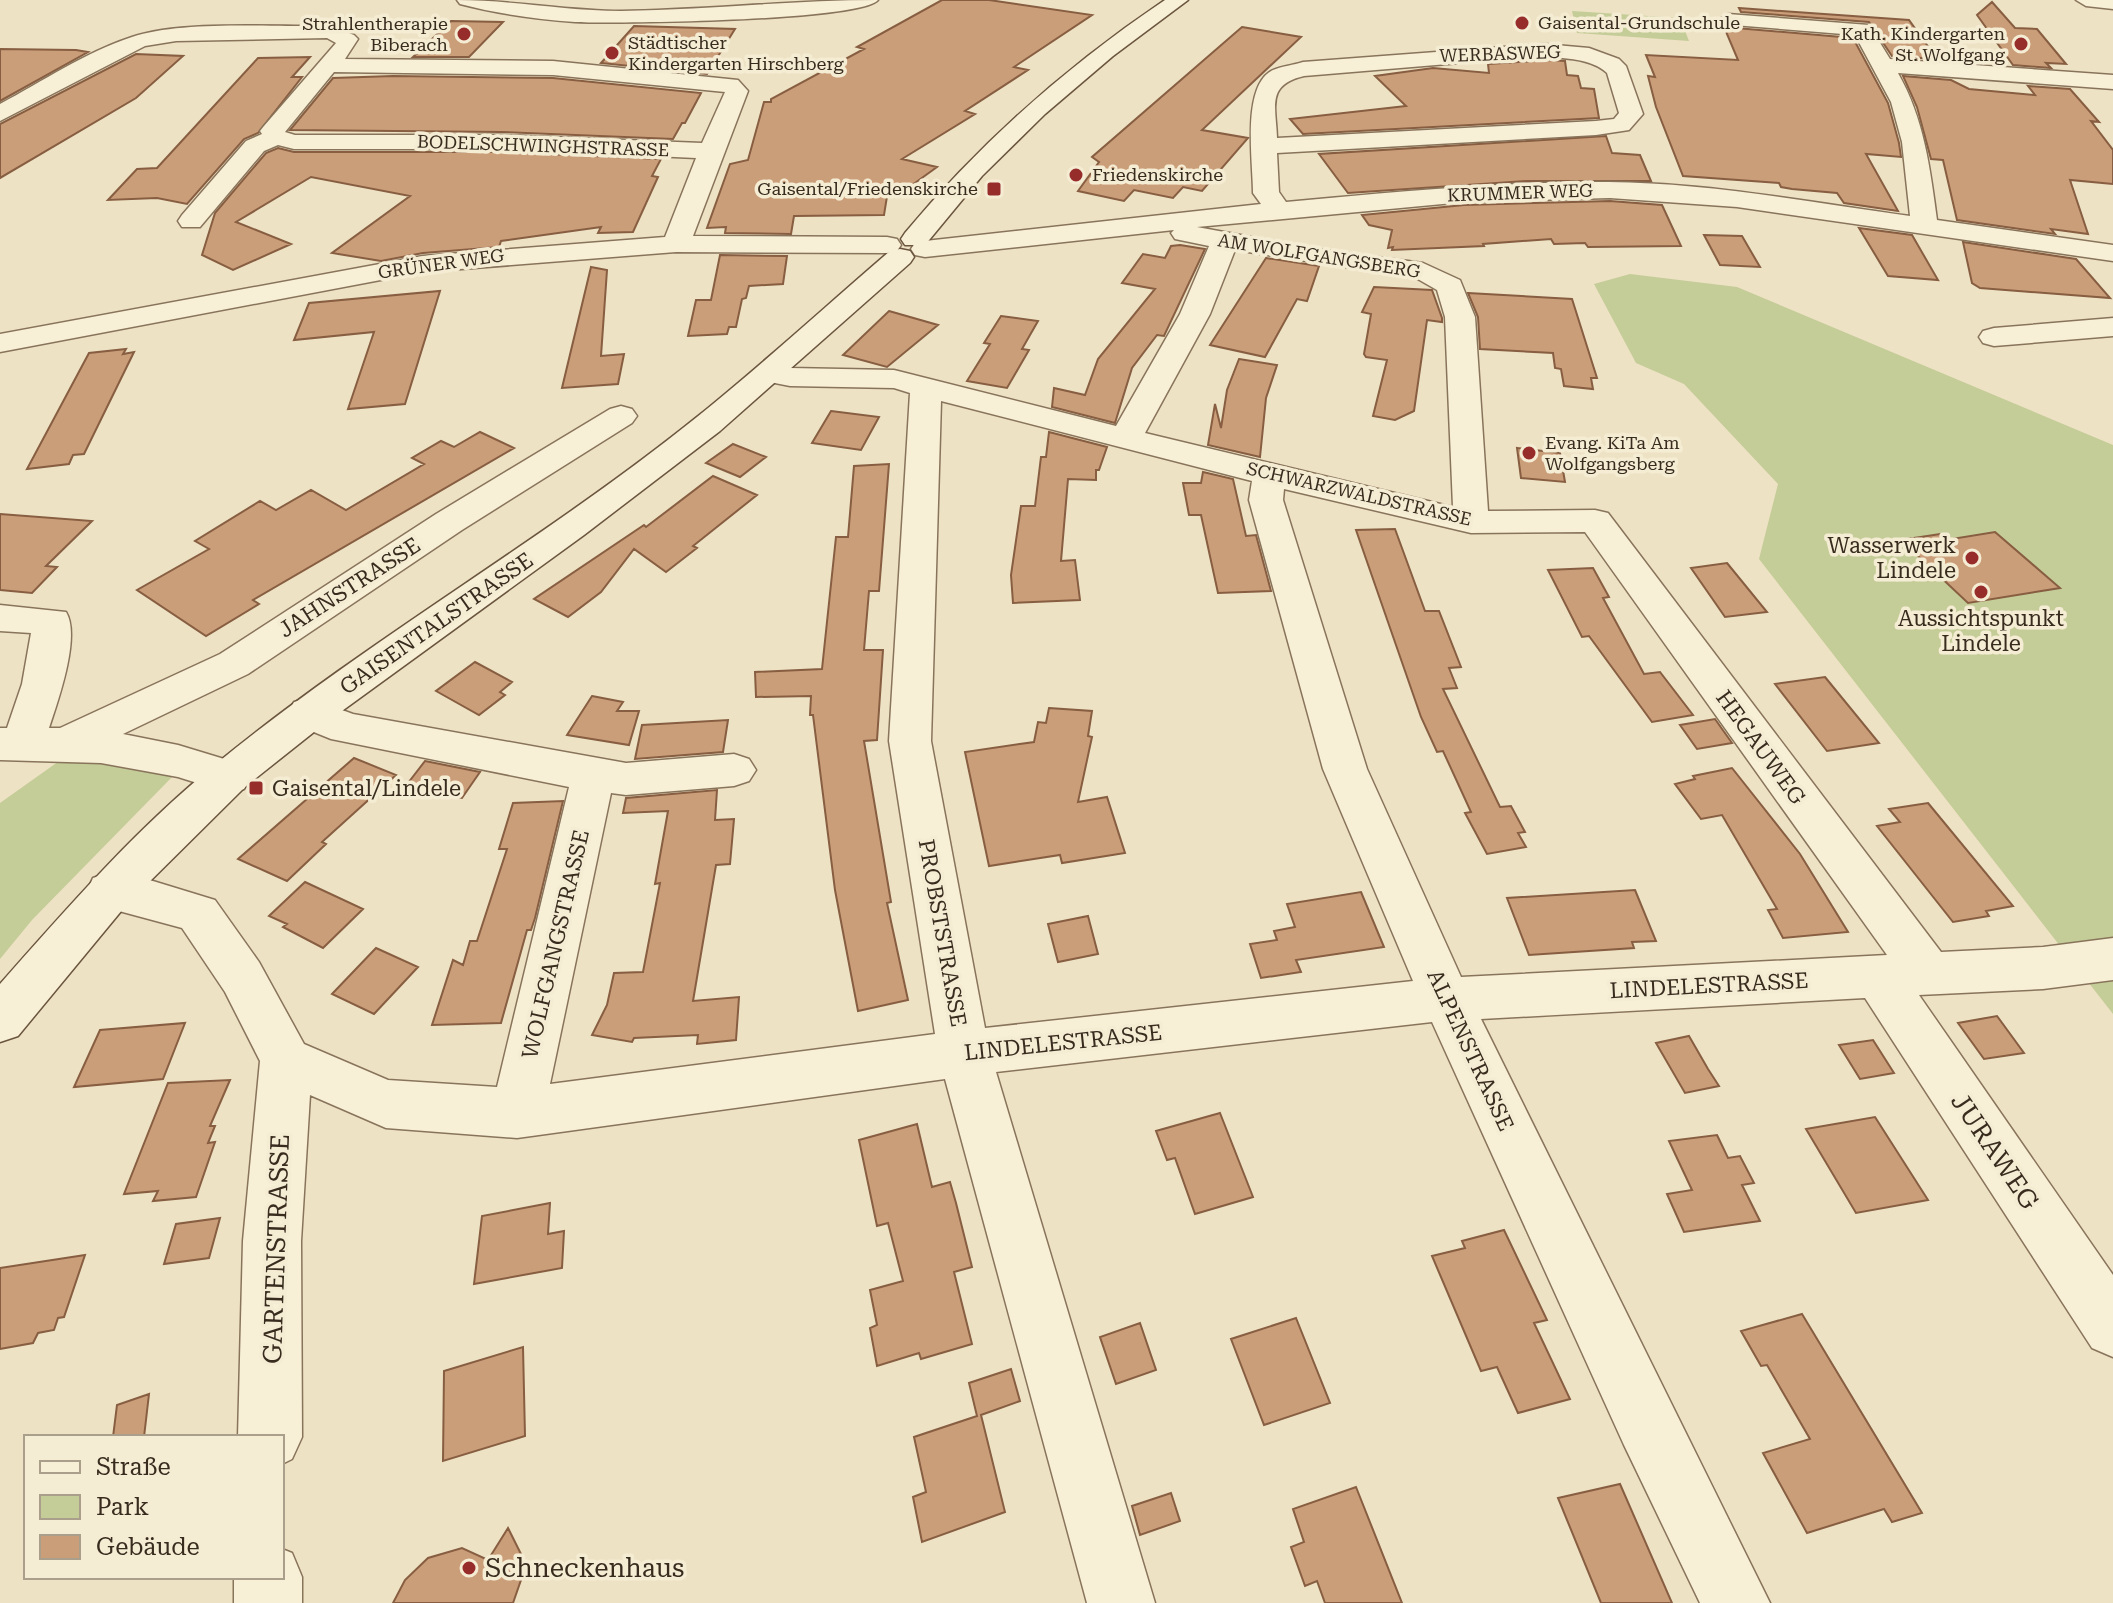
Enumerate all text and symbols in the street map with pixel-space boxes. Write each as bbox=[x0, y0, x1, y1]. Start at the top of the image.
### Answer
place label: Gaisental-Grundschule bbox=[1538, 12, 1740, 33]
place label: Strahlentherapie Biberach bbox=[302, 13, 448, 55]
marker: Gaisental-Grundschule bbox=[1513, 14, 1531, 32]
place label: Kath. Kindergarten St. Wolfgang bbox=[1841, 23, 2006, 65]
marker: Strahlentherapie Biberach bbox=[455, 25, 473, 43]
place label: Städtischer Kindergarten Hirschberg bbox=[628, 32, 845, 74]
marker: Kath. Kindergarten St. Wolfgang bbox=[2012, 35, 2030, 53]
street label: WERBASWEG bbox=[1439, 41, 1561, 66]
marker: Städtischer Kindergarten Hirschberg bbox=[603, 44, 621, 62]
street label: BODELSCHWINGHSTRASSE bbox=[416, 131, 670, 160]
place label: Friedenskirche bbox=[1092, 164, 1223, 185]
marker: Friedenskirche bbox=[1067, 166, 1085, 184]
place label: Gaisental/Friedenskirche bbox=[757, 178, 978, 199]
street label: KRUMMER WEG bbox=[1447, 179, 1593, 206]
marker: Gaisental/Friedenskirche bbox=[985, 180, 1003, 198]
street label: AM WOLFGANGSBERG bbox=[1216, 229, 1422, 282]
street label: GRÜNER WEG bbox=[377, 244, 505, 283]
place label: Evang. KiTa Am Wolfgangsberg bbox=[1545, 432, 1680, 474]
marker: Evang. KiTa Am Wolfgangsberg bbox=[1520, 444, 1538, 462]
street label: SCHWARZWALDSTRASSE bbox=[1245, 457, 1474, 530]
street label: JAHNSTRASSE bbox=[274, 532, 425, 643]
place label: Wasserwerk Lindele bbox=[1828, 533, 1956, 583]
street label: GAISENTALSTRASSE bbox=[335, 547, 538, 700]
marker: Wasserwerk Lindele bbox=[1963, 549, 1981, 567]
marker: Aussichtspunkt Lindele bbox=[1972, 583, 1990, 601]
place label: Aussichtspunkt Lindele bbox=[1898, 606, 2064, 656]
street label: HEGAUWEG bbox=[1711, 685, 1810, 809]
place label: Gaisental/Lindele bbox=[272, 776, 461, 801]
marker: Gaisental/Lindele bbox=[247, 779, 265, 797]
street label: WOLFGANGSTRASSE bbox=[517, 827, 594, 1061]
street label: PROBSTSTRASSE bbox=[914, 837, 971, 1029]
street label: ALPENSTRASSE bbox=[1422, 965, 1519, 1135]
street label: LINDELESTRASSE bbox=[1609, 968, 1809, 1003]
street label: LINDELESTRASSE bbox=[963, 1020, 1163, 1065]
street label: JURAWEG bbox=[1945, 1087, 2045, 1215]
street label: GARTENSTRASSE bbox=[257, 1134, 295, 1364]
legend bbox=[24, 1435, 284, 1579]
text: Straße bbox=[96, 1453, 171, 1481]
text: Park bbox=[96, 1493, 149, 1521]
text: Gebäude bbox=[96, 1533, 200, 1561]
place label: Schneckenhaus bbox=[485, 1553, 684, 1583]
marker: Schneckenhaus bbox=[460, 1559, 478, 1577]

